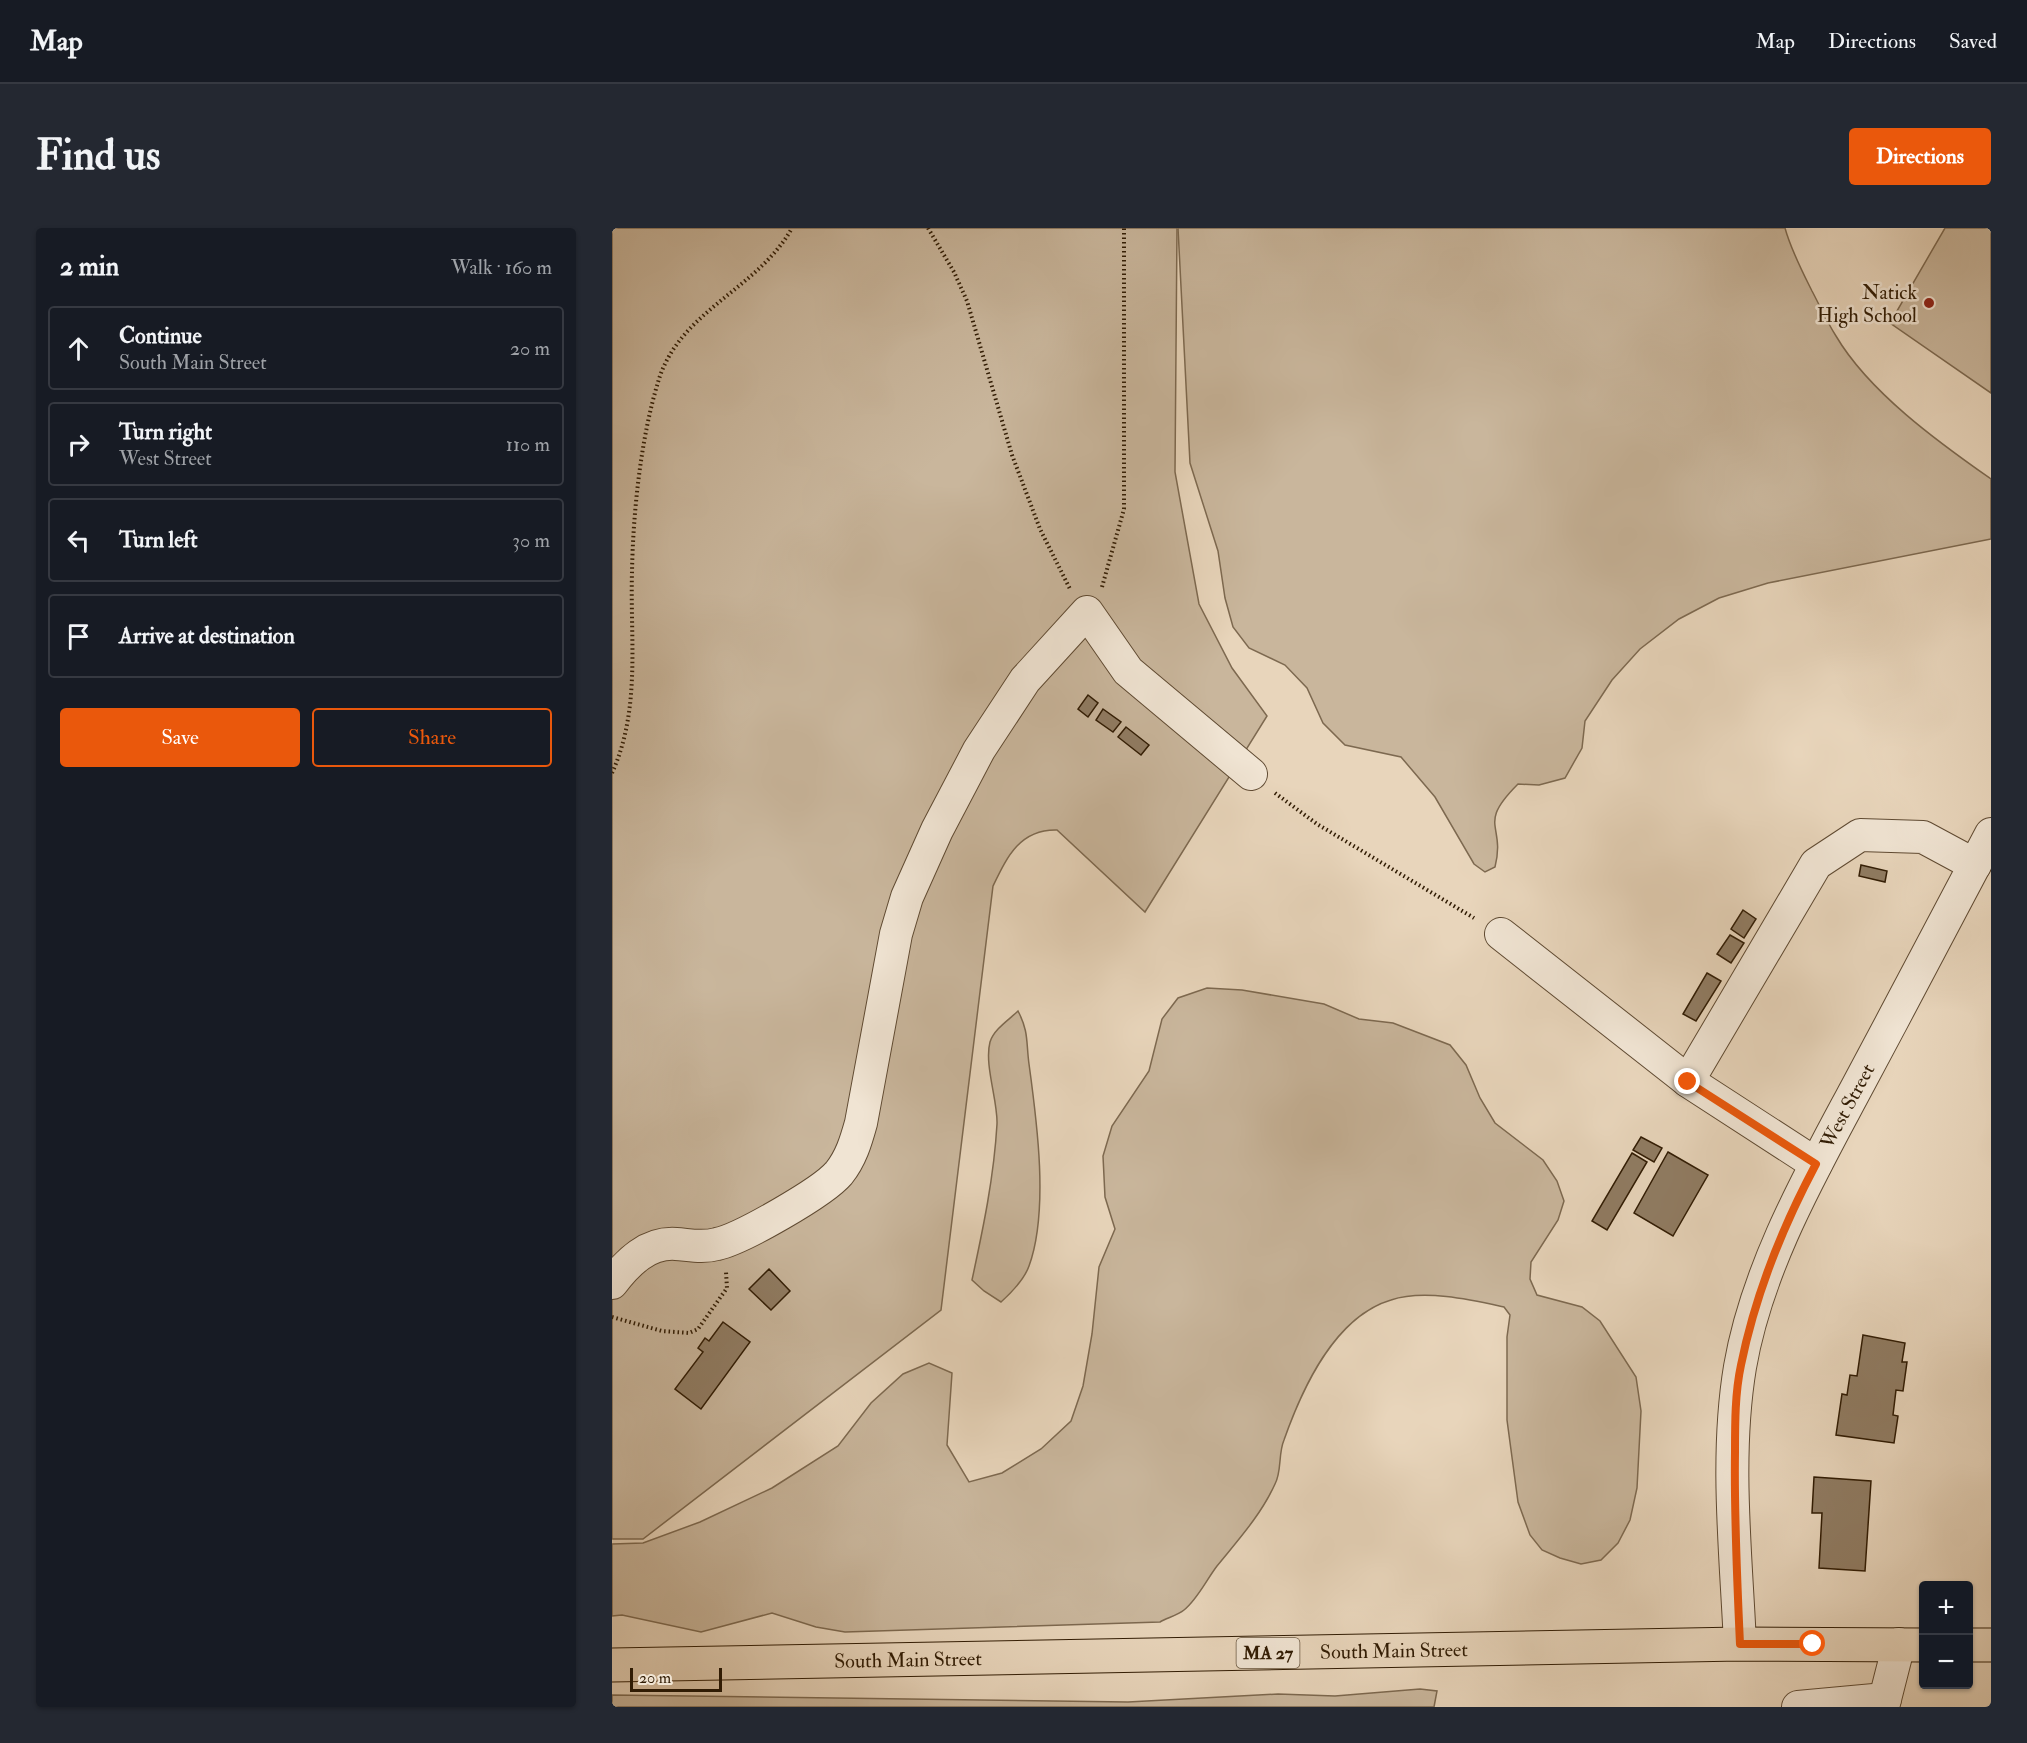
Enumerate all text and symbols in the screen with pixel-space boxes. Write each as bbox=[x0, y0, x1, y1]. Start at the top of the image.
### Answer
text: Map bbox=[30, 24, 83, 59]
text: Map bbox=[1755, 28, 1795, 55]
text: Directions bbox=[1828, 28, 1916, 55]
text: Saved bbox=[1949, 28, 1997, 55]
button: Directions bbox=[1849, 128, 1991, 185]
text: Find us bbox=[36, 130, 160, 182]
text: 2 min bbox=[60, 251, 119, 283]
text: Walk · 160 m bbox=[451, 255, 552, 280]
place label: Natick High School bbox=[1817, 280, 1917, 328]
marker: Natick High School bbox=[1922, 296, 1936, 310]
text: Continue bbox=[119, 322, 202, 350]
icon: ahead bbox=[62, 332, 95, 365]
text: 20 m bbox=[510, 336, 550, 361]
text: South Main Street bbox=[119, 350, 267, 375]
text: Turn right bbox=[119, 418, 212, 446]
icon: right bbox=[62, 428, 95, 461]
text: 110 m bbox=[506, 432, 550, 457]
text: West Street bbox=[119, 446, 212, 471]
icon: left bbox=[62, 524, 95, 557]
text: Turn left bbox=[119, 526, 198, 554]
text: 30 m bbox=[512, 528, 550, 553]
icon: arrive bbox=[62, 620, 95, 653]
text: Arrive at destination bbox=[119, 622, 295, 650]
button: Save bbox=[60, 708, 300, 767]
button: Share bbox=[312, 708, 552, 767]
street label: West Street bbox=[1814, 1059, 1880, 1154]
route end bbox=[1674, 1068, 1700, 1094]
map controls bbox=[1919, 1581, 1973, 1689]
button: + bbox=[1919, 1581, 1973, 1635]
route start bbox=[1799, 1630, 1825, 1656]
button: − bbox=[1919, 1635, 1973, 1689]
street label: South Main Street bbox=[1320, 1637, 1469, 1665]
road number: MA 27 bbox=[1236, 1638, 1300, 1668]
street label: South Main Street bbox=[834, 1646, 983, 1674]
scale bar bbox=[630, 1665, 722, 1692]
text: 20 m bbox=[639, 1668, 671, 1688]

